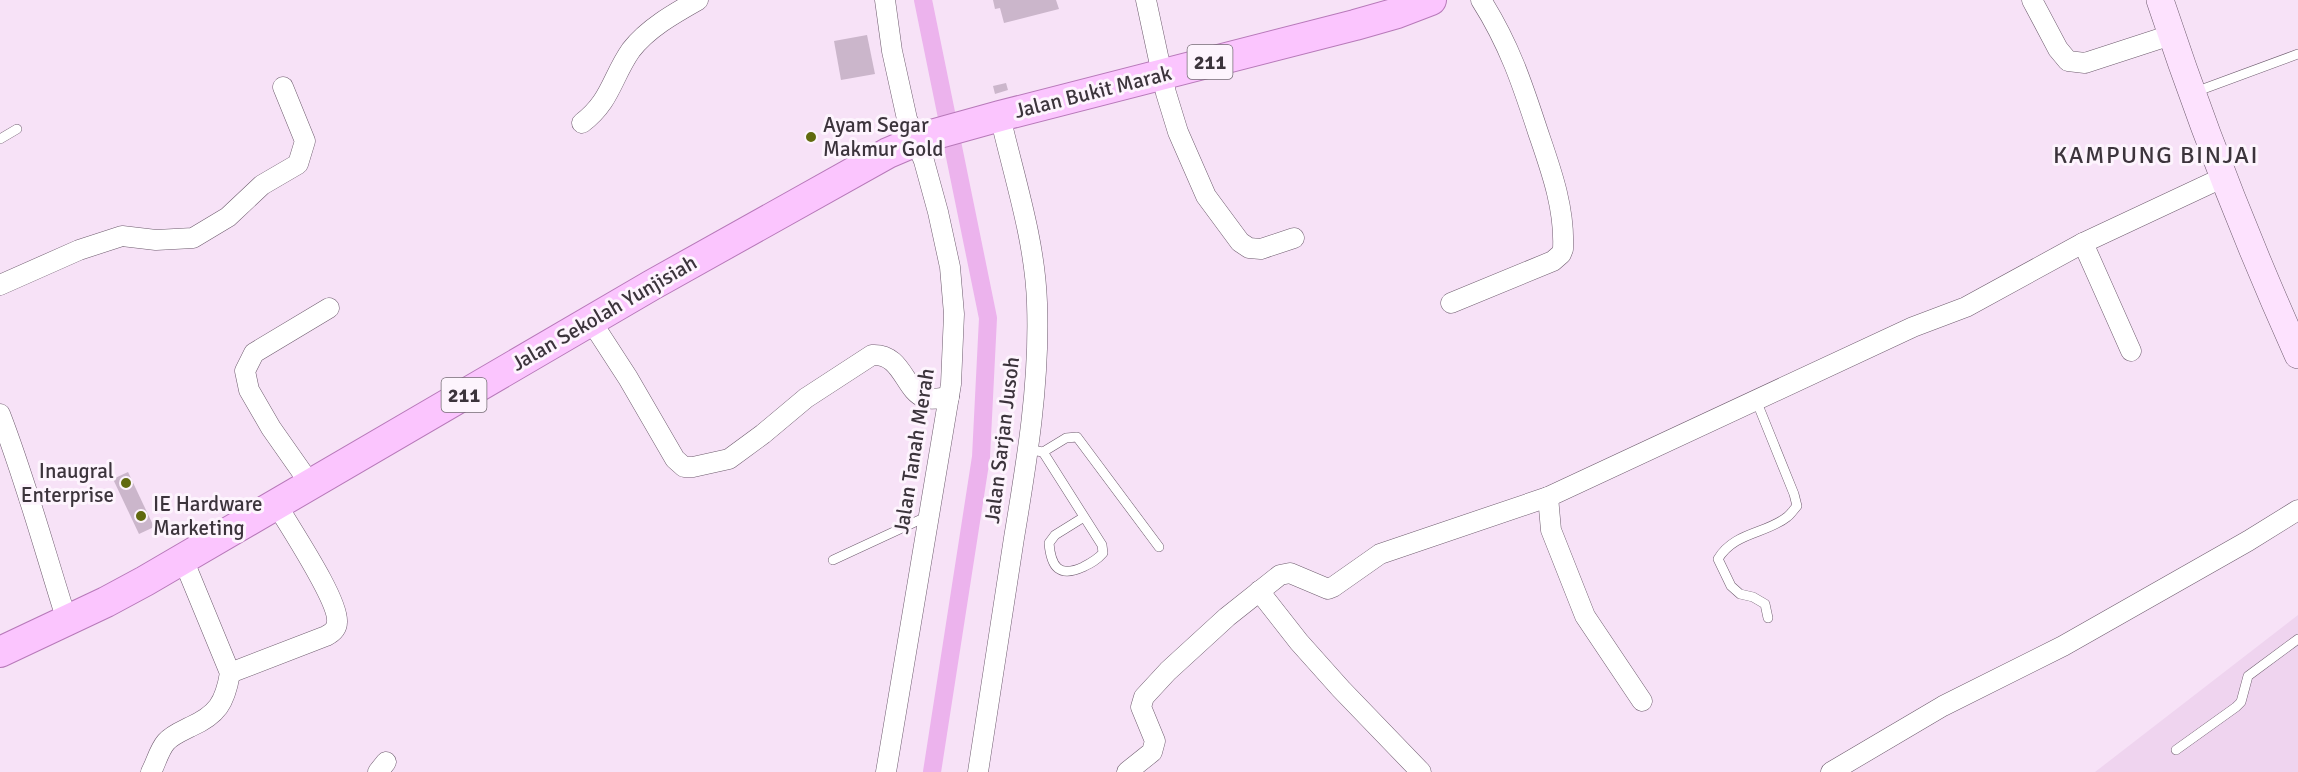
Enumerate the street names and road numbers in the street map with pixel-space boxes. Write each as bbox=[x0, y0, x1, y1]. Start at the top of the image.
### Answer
road number: 211 bbox=[1188, 45, 1232, 79]
street label: Jalan Bukit Marak bbox=[1012, 60, 1175, 124]
street label: Jalan Sekolah Yunjisiah bbox=[507, 249, 701, 377]
street label: Jalan Sarjan Jusoh bbox=[979, 355, 1025, 525]
street label: Jalan Tanah Merah bbox=[888, 366, 940, 536]
road number: 211 bbox=[442, 378, 486, 412]

